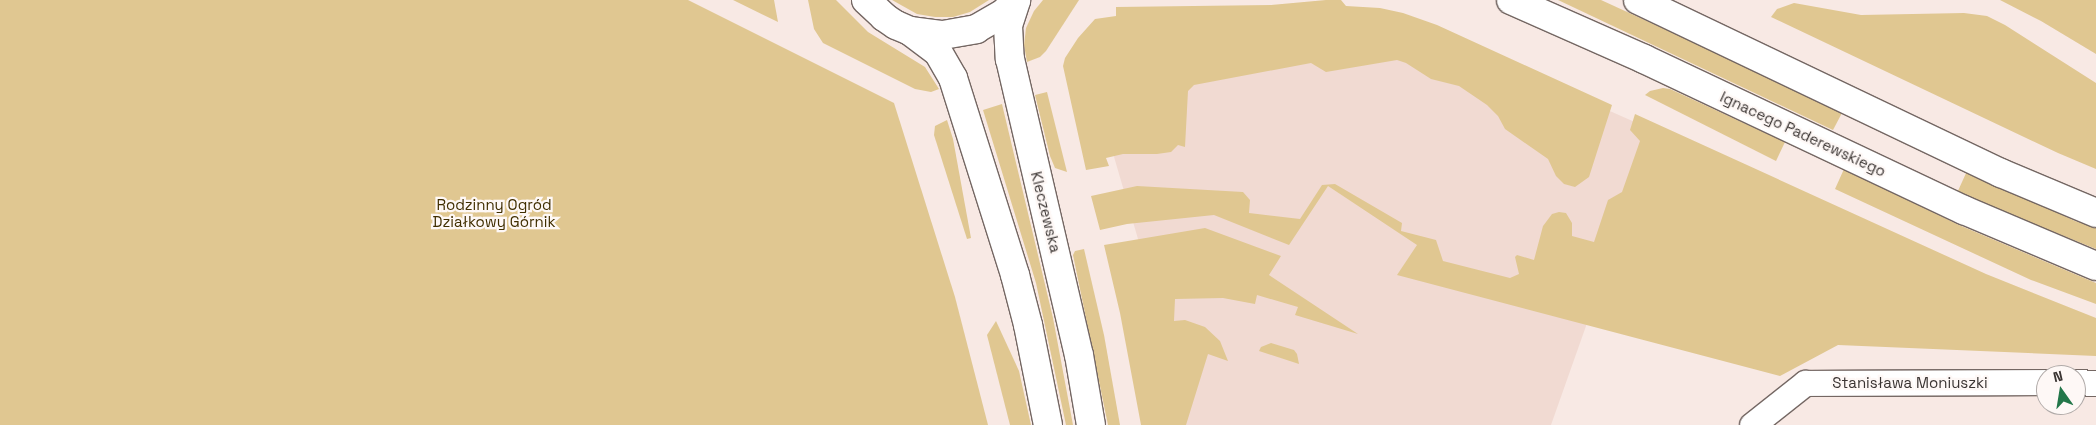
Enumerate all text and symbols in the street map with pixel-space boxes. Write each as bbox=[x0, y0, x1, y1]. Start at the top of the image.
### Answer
street label: Ignacego Paderewskiego bbox=[1717, 88, 1889, 180]
street label: Kleczewska bbox=[1027, 170, 1065, 254]
park label: Rodzinny Ogród Działkowy Górnik bbox=[432, 195, 556, 230]
north arrow bbox=[2036, 365, 2086, 415]
text: N bbox=[2051, 367, 2064, 386]
street label: Stanisława Moniuszki bbox=[1832, 374, 1988, 392]

